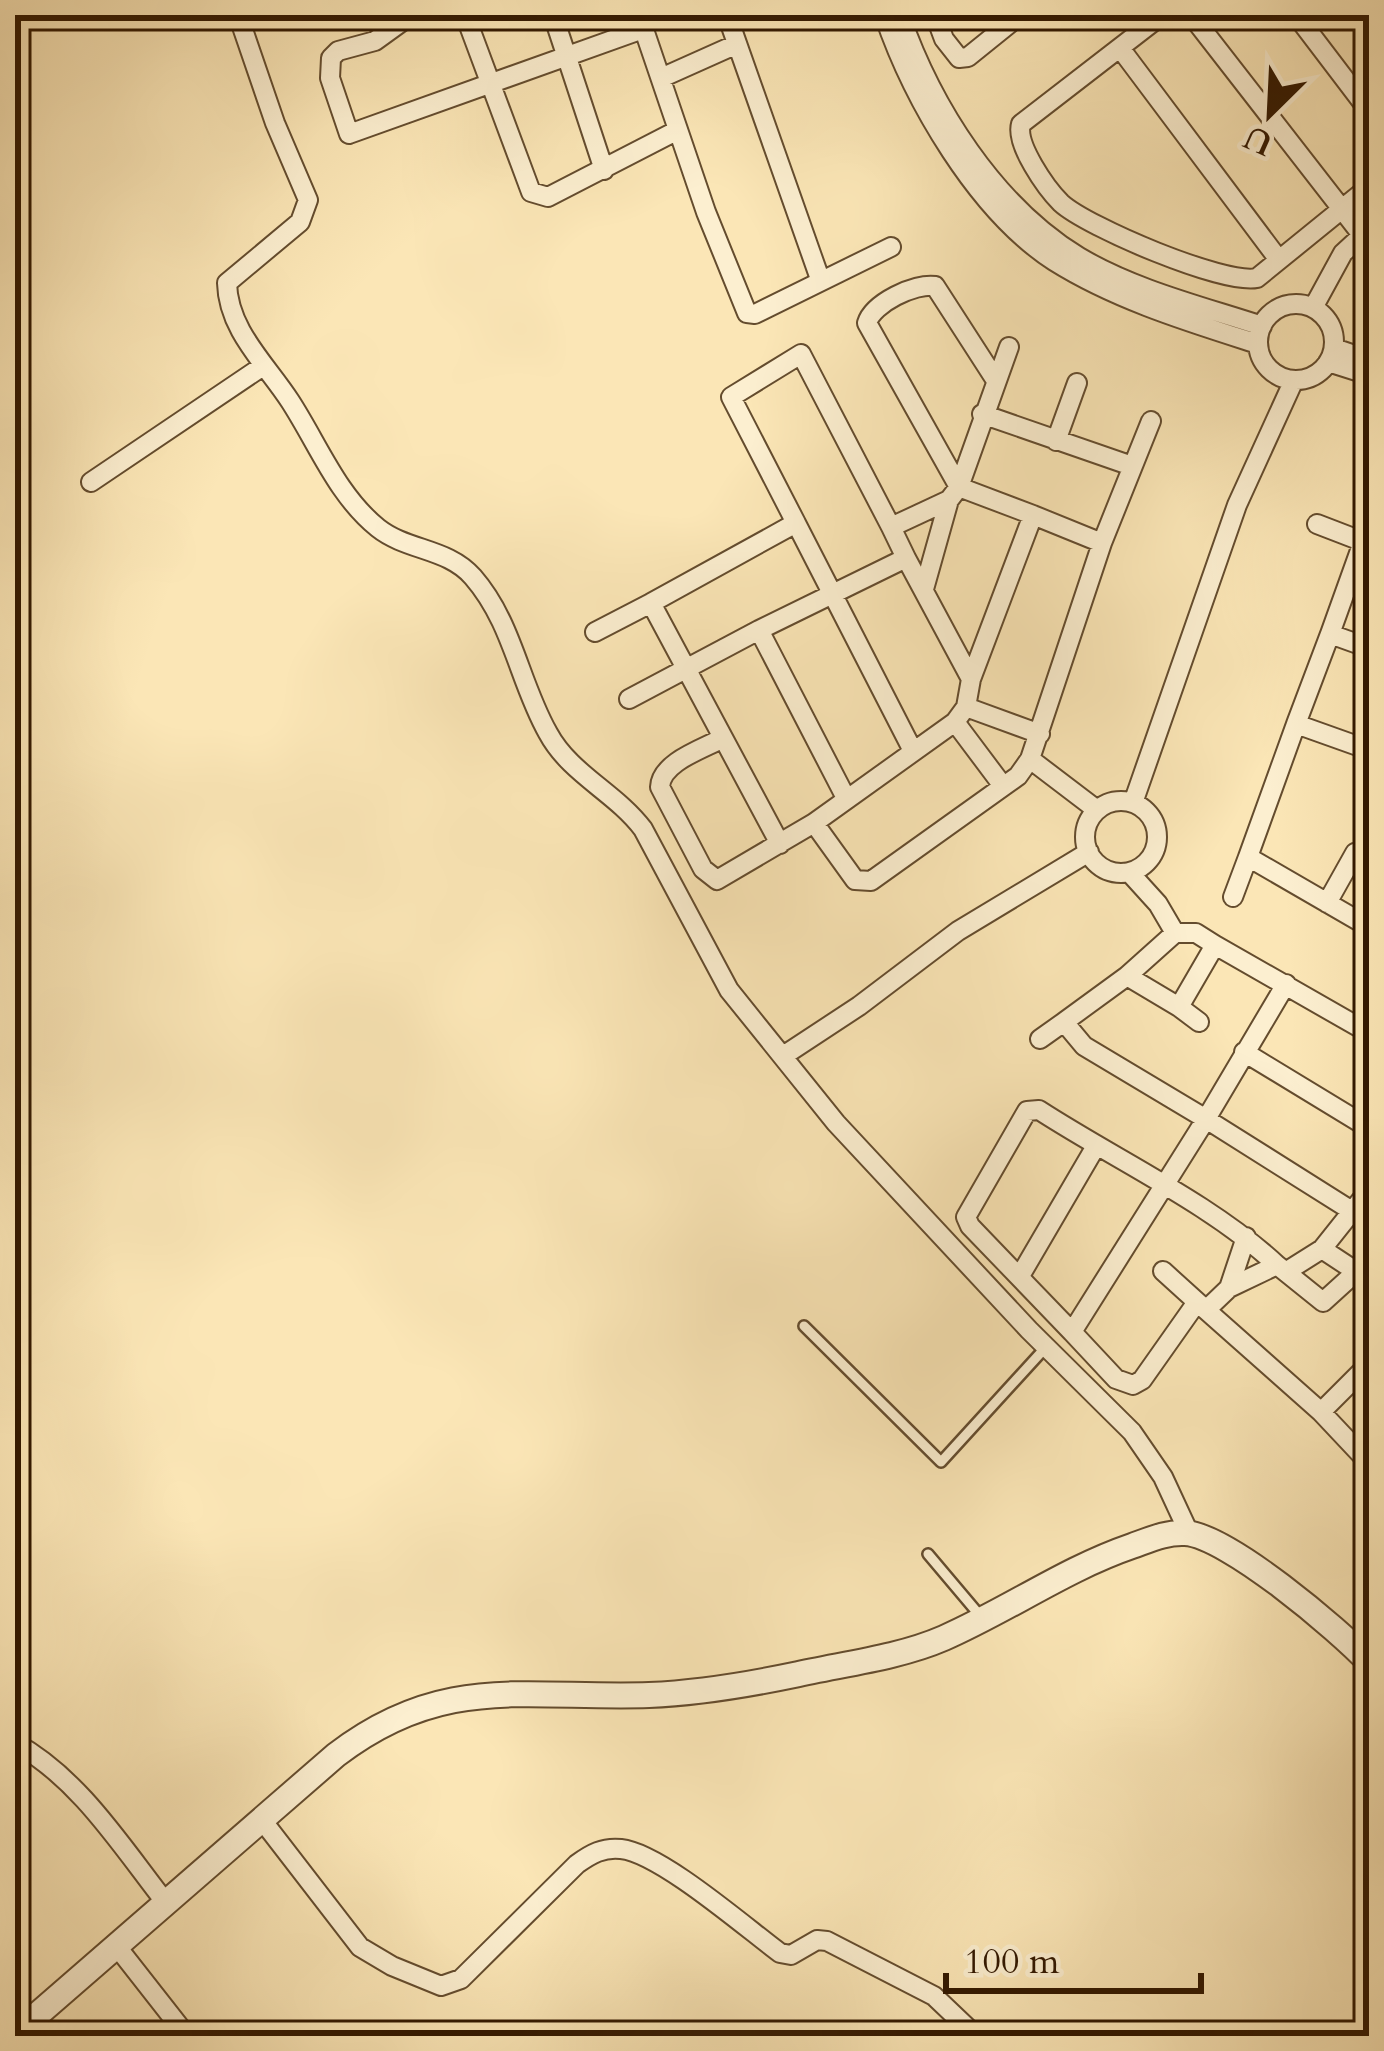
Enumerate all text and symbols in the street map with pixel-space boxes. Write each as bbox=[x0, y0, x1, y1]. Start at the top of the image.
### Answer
north arrow bbox=[1210, 54, 1330, 174]
text: U bbox=[1237, 114, 1280, 166]
scale bar bbox=[946, 1919, 1201, 1993]
text: 100 m bbox=[964, 1937, 1060, 1986]

